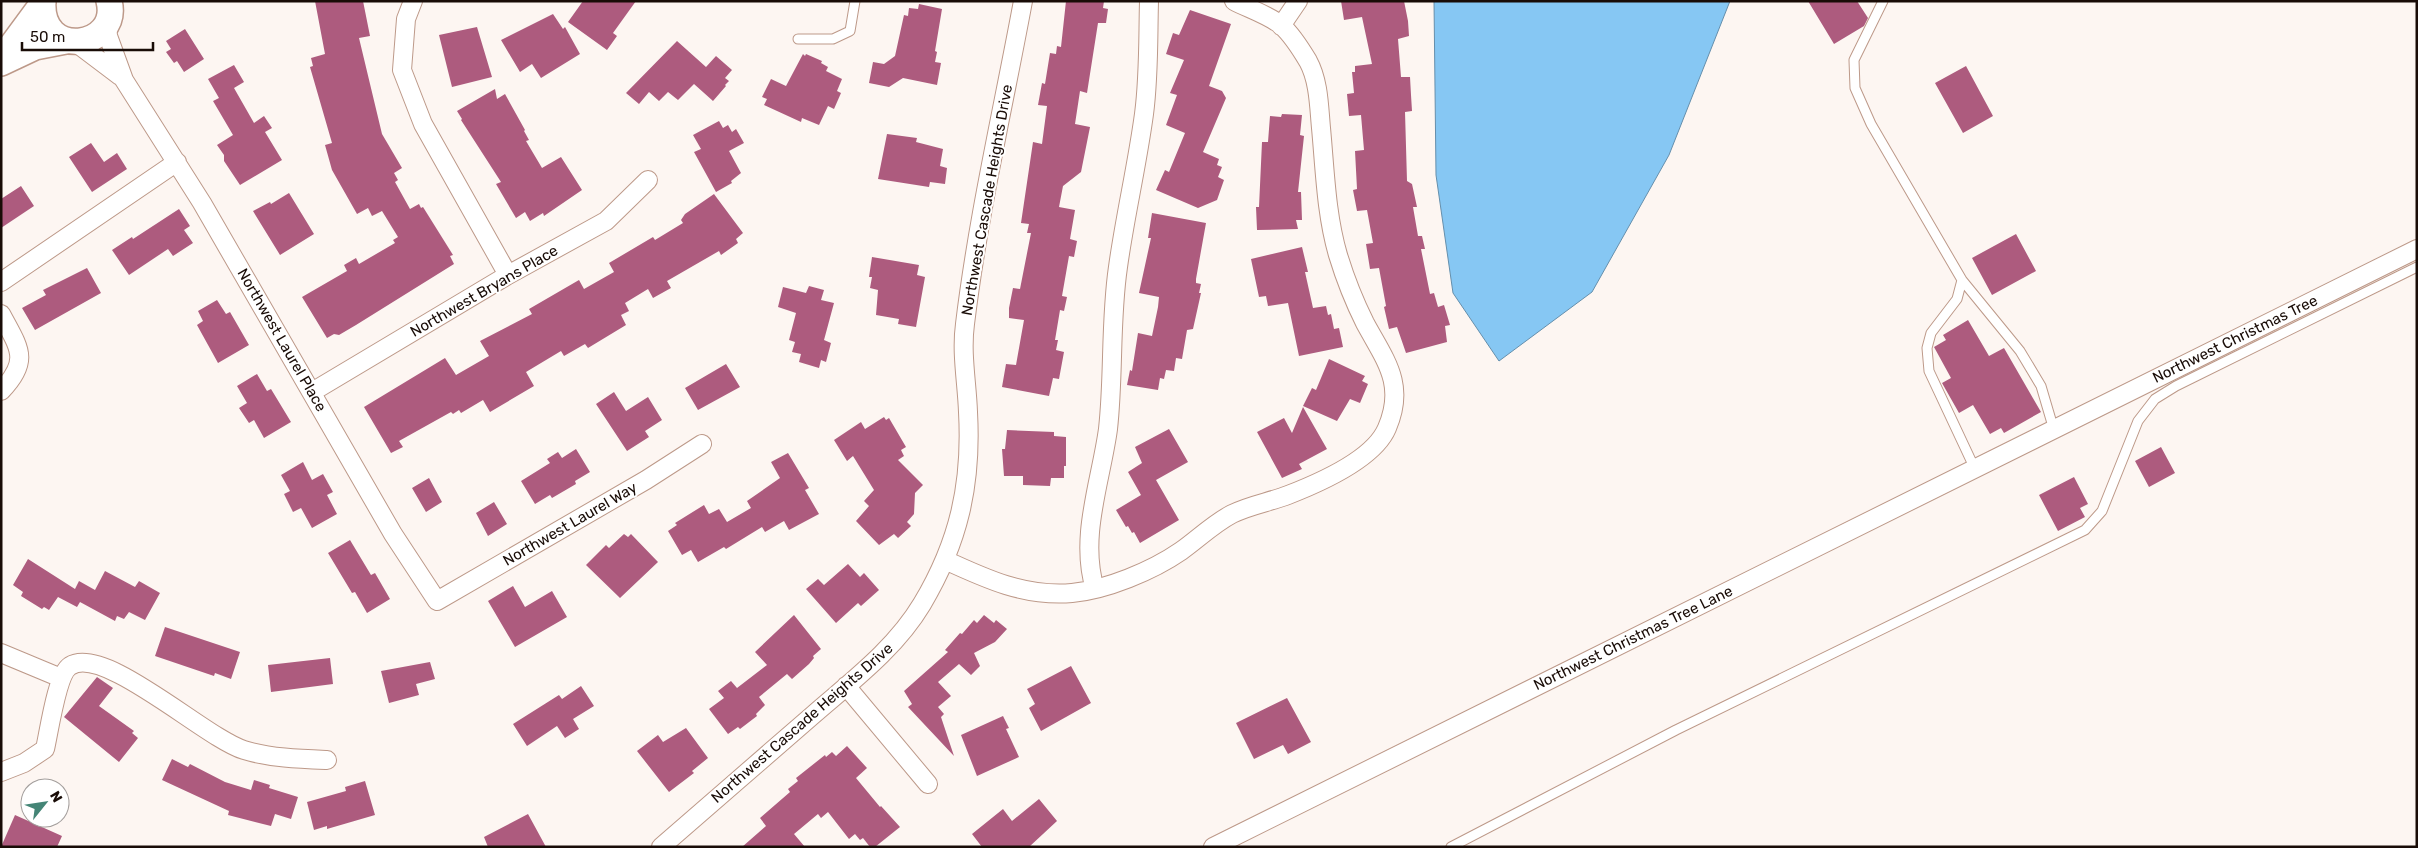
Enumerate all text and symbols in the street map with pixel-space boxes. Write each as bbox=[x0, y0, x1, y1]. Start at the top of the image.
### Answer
scale bar bbox=[22, 20, 154, 52]
text: 50 m bbox=[30, 28, 65, 46]
street label: Northwest Cascade Heights Drive bbox=[958, 83, 1016, 317]
street label: Northwest Bryans Place bbox=[407, 241, 561, 341]
street label: Northwest Laurel Place bbox=[234, 265, 330, 415]
street label: Northwest Christmas Tree bbox=[2150, 291, 2320, 387]
street label: Northwest Laurel Way bbox=[500, 478, 640, 570]
street label: Northwest Christmas Tree Lane bbox=[1531, 582, 1735, 694]
street label: Northwest Cascade Heights Drive bbox=[708, 639, 896, 807]
north arrow bbox=[20, 778, 70, 828]
text: N bbox=[46, 788, 66, 805]

